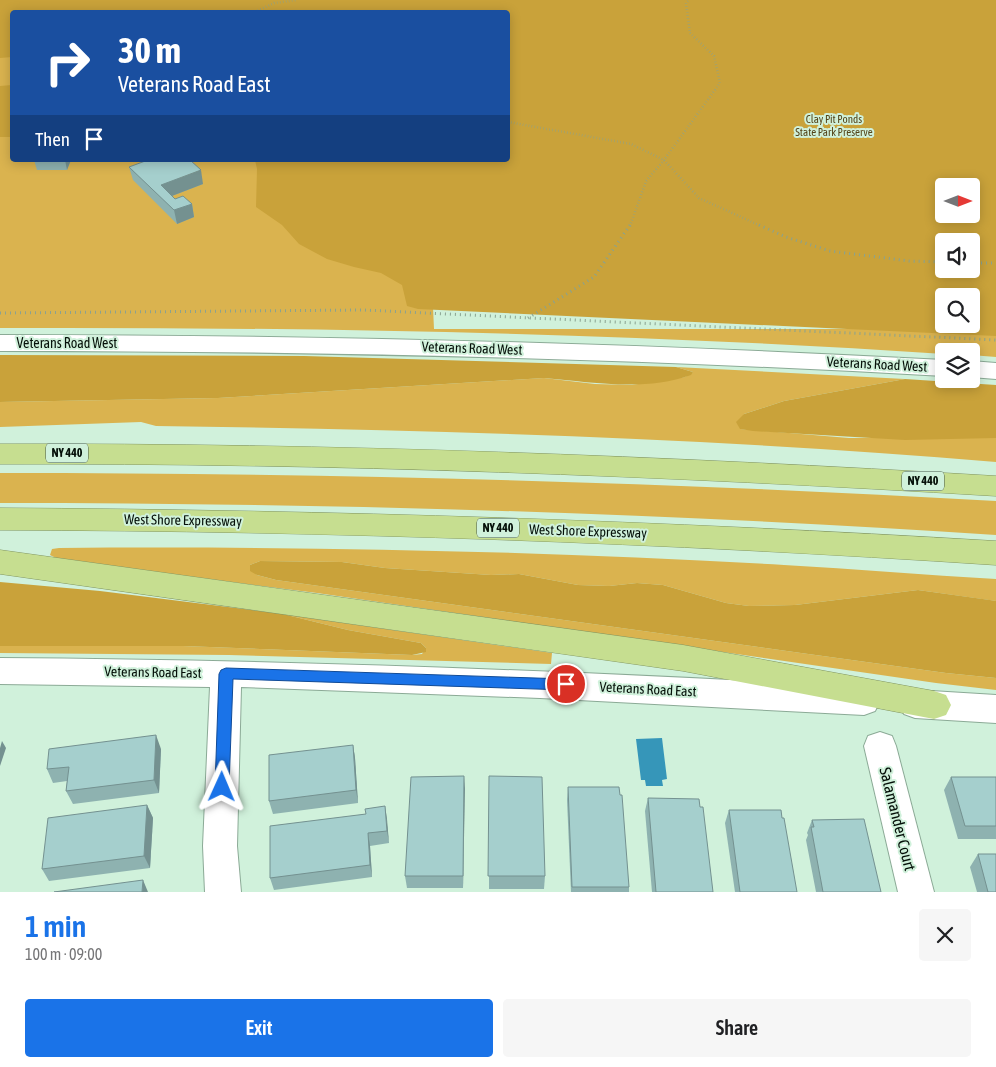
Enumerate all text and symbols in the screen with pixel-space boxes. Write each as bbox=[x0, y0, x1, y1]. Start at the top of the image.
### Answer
icon: right bbox=[35, 30, 100, 95]
text: 30 m bbox=[118, 30, 181, 70]
text: Veterans Road East bbox=[118, 71, 271, 97]
park label: Clay Pit Ponds State Park Preserve bbox=[795, 113, 873, 138]
icon: arrive bbox=[80, 125, 108, 153]
text: Then bbox=[35, 128, 70, 150]
north arrow bbox=[935, 178, 980, 222]
map controls bbox=[935, 178, 980, 388]
button: sound bbox=[935, 233, 980, 278]
button: search bbox=[935, 288, 980, 333]
street label: Veterans Road West bbox=[17, 335, 117, 351]
street label: Veterans Road West bbox=[421, 338, 523, 358]
button: layers bbox=[935, 343, 980, 388]
street label: Veterans Road West bbox=[826, 353, 928, 375]
road number: NY 440 bbox=[46, 443, 88, 462]
road number: NY 440 bbox=[902, 472, 944, 491]
street label: West Shore Expressway bbox=[124, 511, 242, 529]
road number: NY 440 bbox=[477, 518, 519, 538]
street label: West Shore Expressway bbox=[529, 521, 647, 541]
street label: Veterans Road East bbox=[104, 663, 202, 681]
pin bbox=[545, 663, 587, 705]
icon: arrive bbox=[552, 670, 580, 698]
street label: Veterans Road East bbox=[599, 678, 697, 700]
position arrow bbox=[195, 760, 247, 812]
street label: Salamander Court bbox=[876, 765, 920, 873]
text: 1 min bbox=[25, 909, 86, 943]
button: close bbox=[919, 909, 971, 961]
text: 100 m · 09:00 bbox=[25, 945, 102, 963]
button: Exit bbox=[25, 999, 493, 1057]
button: Share bbox=[503, 999, 971, 1057]

